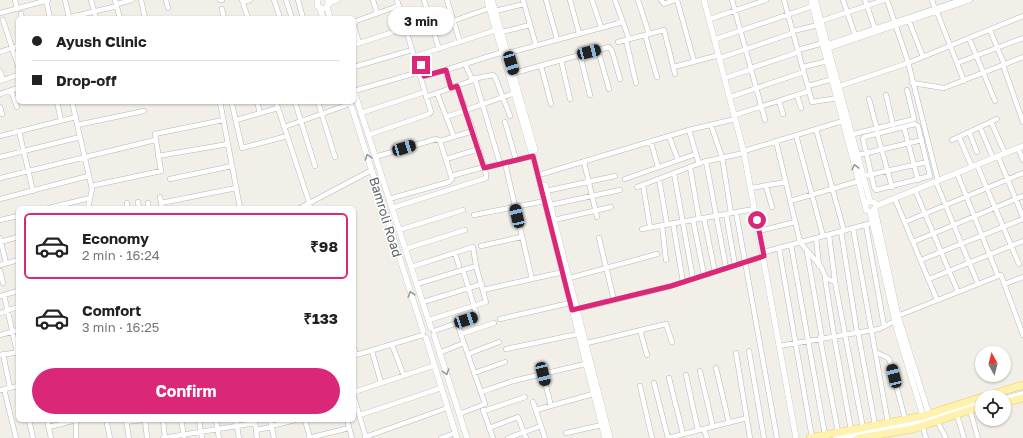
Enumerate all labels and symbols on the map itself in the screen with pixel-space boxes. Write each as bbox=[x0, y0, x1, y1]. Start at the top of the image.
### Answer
callout: 3 min bbox=[388, 7, 454, 35]
car bbox=[576, 43, 602, 61]
car bbox=[502, 50, 520, 76]
route end bbox=[412, 56, 430, 74]
car bbox=[391, 139, 417, 157]
one-way arrow bbox=[364, 154, 372, 161]
one-way arrow bbox=[852, 164, 860, 170]
street label: Bamroli Road bbox=[366, 175, 406, 259]
car bbox=[508, 203, 526, 229]
route start bbox=[748, 211, 766, 229]
one-way arrow bbox=[407, 291, 416, 298]
car bbox=[453, 311, 479, 329]
north arrow bbox=[975, 346, 1011, 382]
car bbox=[534, 361, 552, 387]
car bbox=[885, 363, 903, 389]
one-way arrow bbox=[441, 369, 450, 376]

